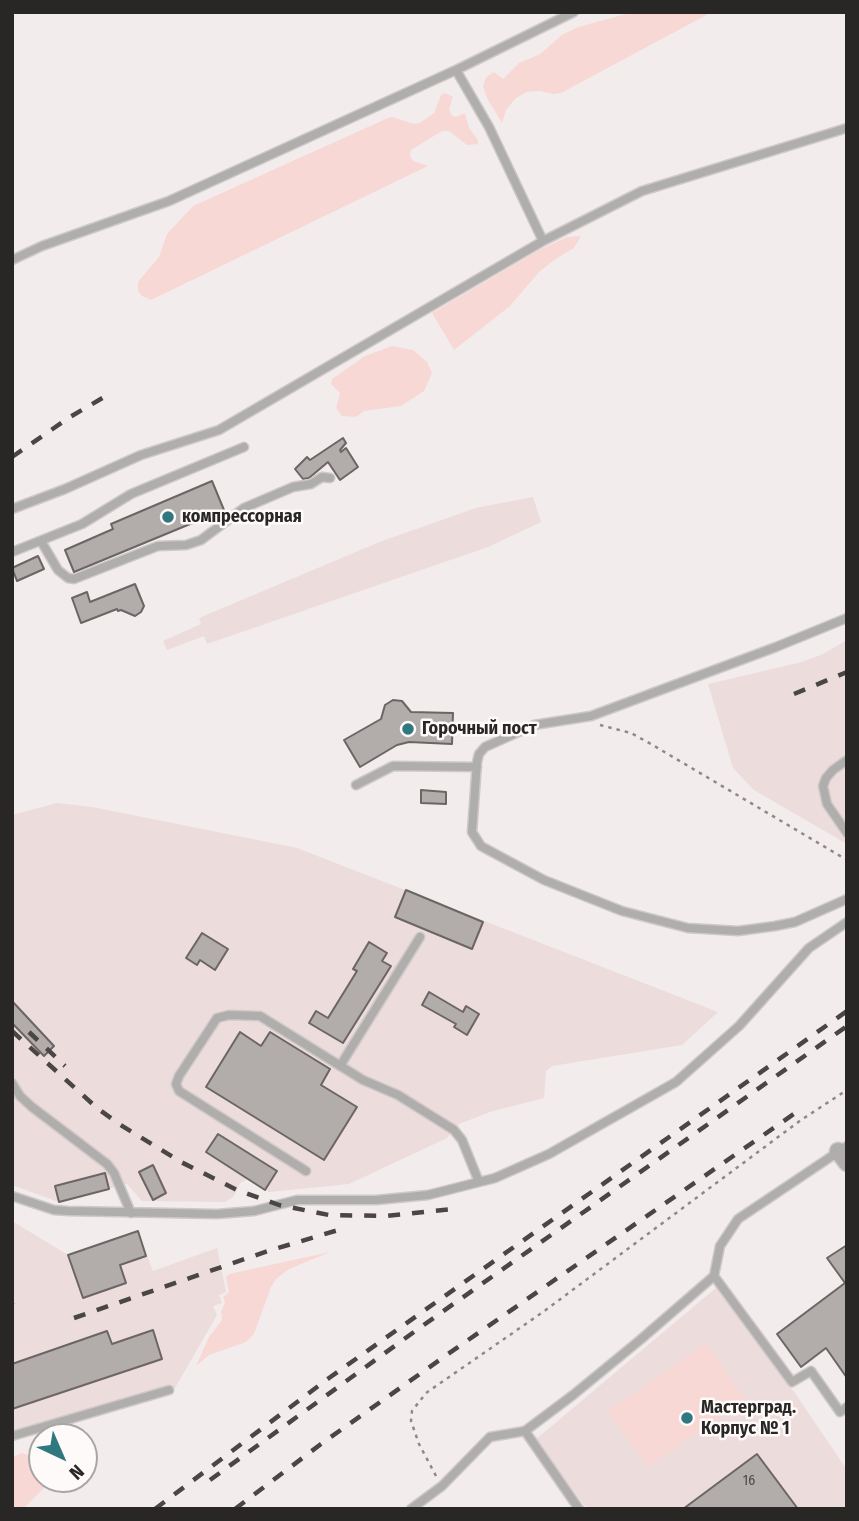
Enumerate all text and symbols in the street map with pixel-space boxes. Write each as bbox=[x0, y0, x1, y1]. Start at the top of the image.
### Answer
place label: компрессорная bbox=[182, 506, 302, 528]
marker: компрессорная bbox=[160, 509, 176, 525]
place label: Горочный пост bbox=[422, 718, 537, 740]
marker: Горочный пост bbox=[400, 721, 416, 737]
place label: Мастерград. Корпус № 1 bbox=[701, 1397, 796, 1440]
marker: Мастерград. Корпус № 1 bbox=[679, 1410, 695, 1426]
north arrow bbox=[28, 1423, 98, 1493]
text: N bbox=[64, 1460, 89, 1484]
house number: 16 bbox=[743, 1473, 755, 1489]

